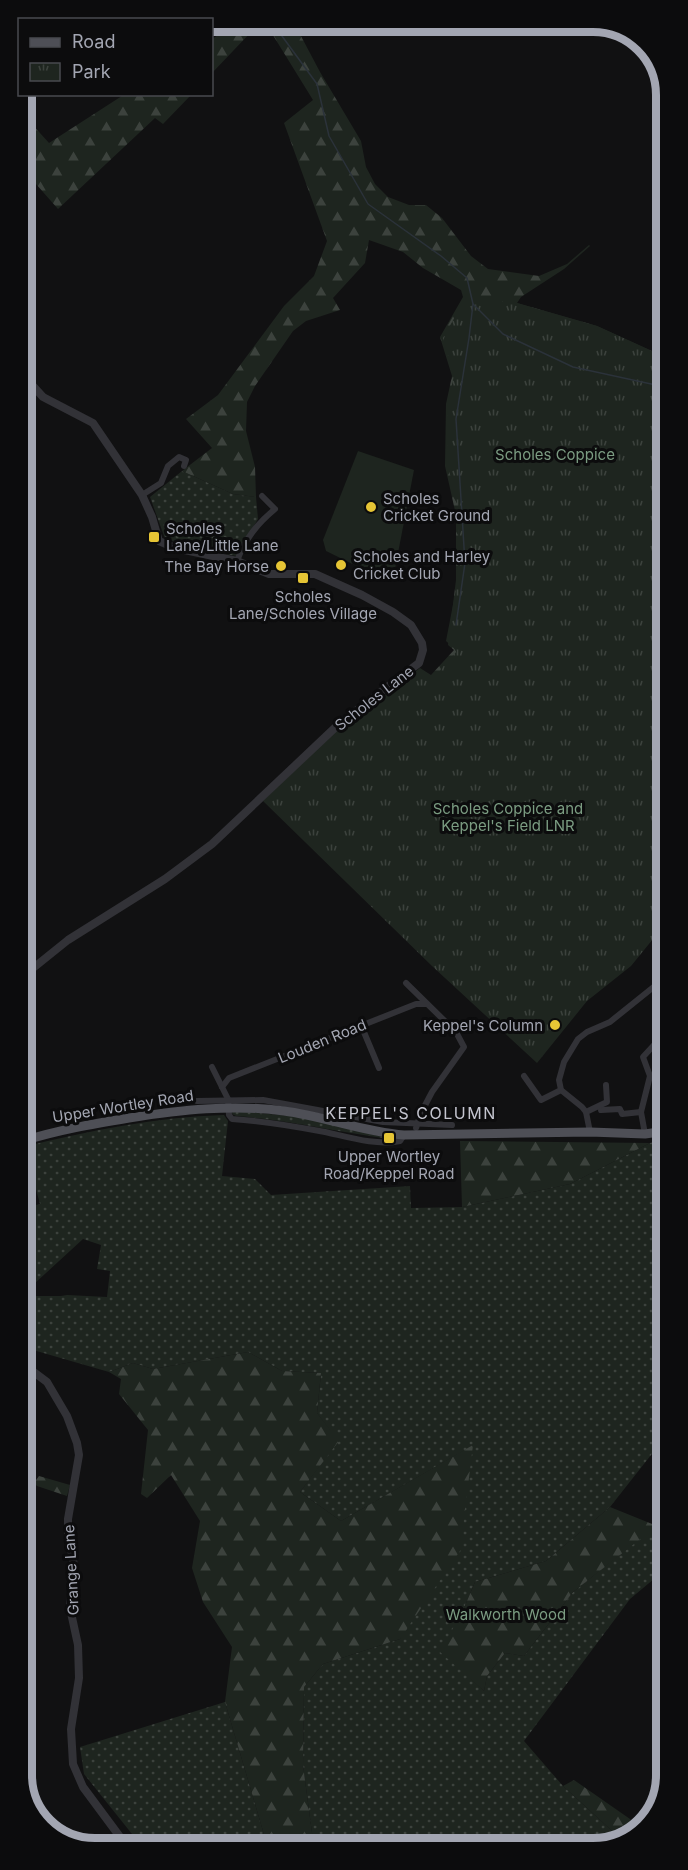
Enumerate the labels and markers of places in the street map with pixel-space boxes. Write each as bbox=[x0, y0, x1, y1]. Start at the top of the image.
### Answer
place label: Scholes Cricket Ground bbox=[383, 489, 490, 525]
marker: Scholes Cricket Ground bbox=[364, 500, 378, 514]
place label: Scholes Lane/Little Lane bbox=[166, 519, 279, 555]
marker: Scholes Lane/Little Lane bbox=[147, 530, 161, 544]
place label: Scholes and Harley Cricket Club bbox=[353, 547, 491, 583]
place label: The Bay Horse bbox=[164, 557, 269, 576]
marker: Scholes and Harley Cricket Club bbox=[334, 558, 348, 572]
marker: The Bay Horse bbox=[274, 559, 288, 573]
marker: Scholes Lane/Scholes Village bbox=[296, 571, 310, 585]
place label: Scholes Lane/Scholes Village bbox=[229, 587, 377, 623]
place label: Keppel's Column bbox=[423, 1016, 543, 1035]
marker: Keppel's Column bbox=[548, 1018, 562, 1032]
marker: Upper Wortley Road/Keppel Road bbox=[382, 1131, 396, 1145]
place label: Upper Wortley Road/Keppel Road bbox=[324, 1147, 454, 1183]

